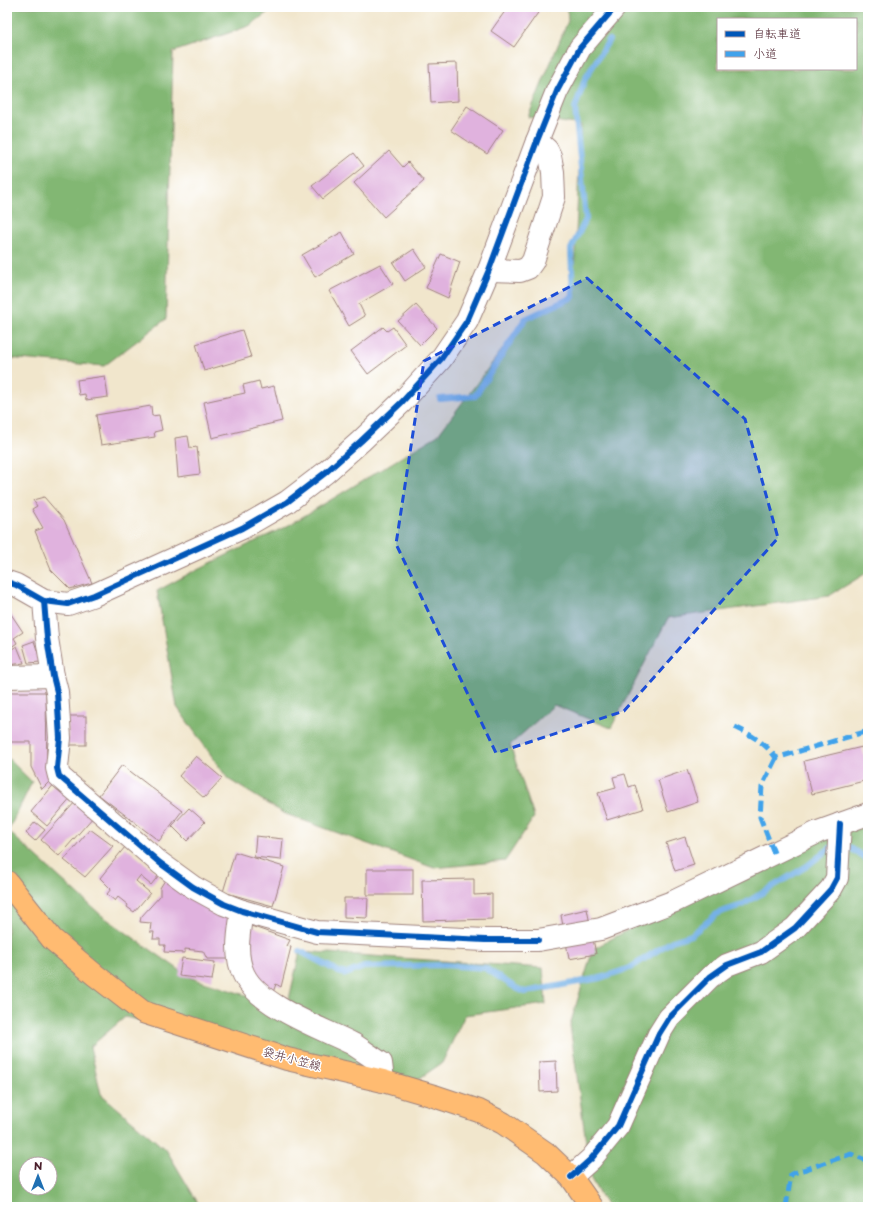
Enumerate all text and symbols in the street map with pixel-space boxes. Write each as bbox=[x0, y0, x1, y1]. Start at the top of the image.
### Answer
legend bbox=[717, 18, 857, 70]
text: 自転車道 bbox=[753, 24, 801, 42]
text: 小道 bbox=[753, 44, 777, 62]
street label: 袋井小笠線 bbox=[261, 1042, 324, 1074]
north arrow bbox=[18, 1156, 58, 1196]
text: N bbox=[34, 1157, 43, 1174]

